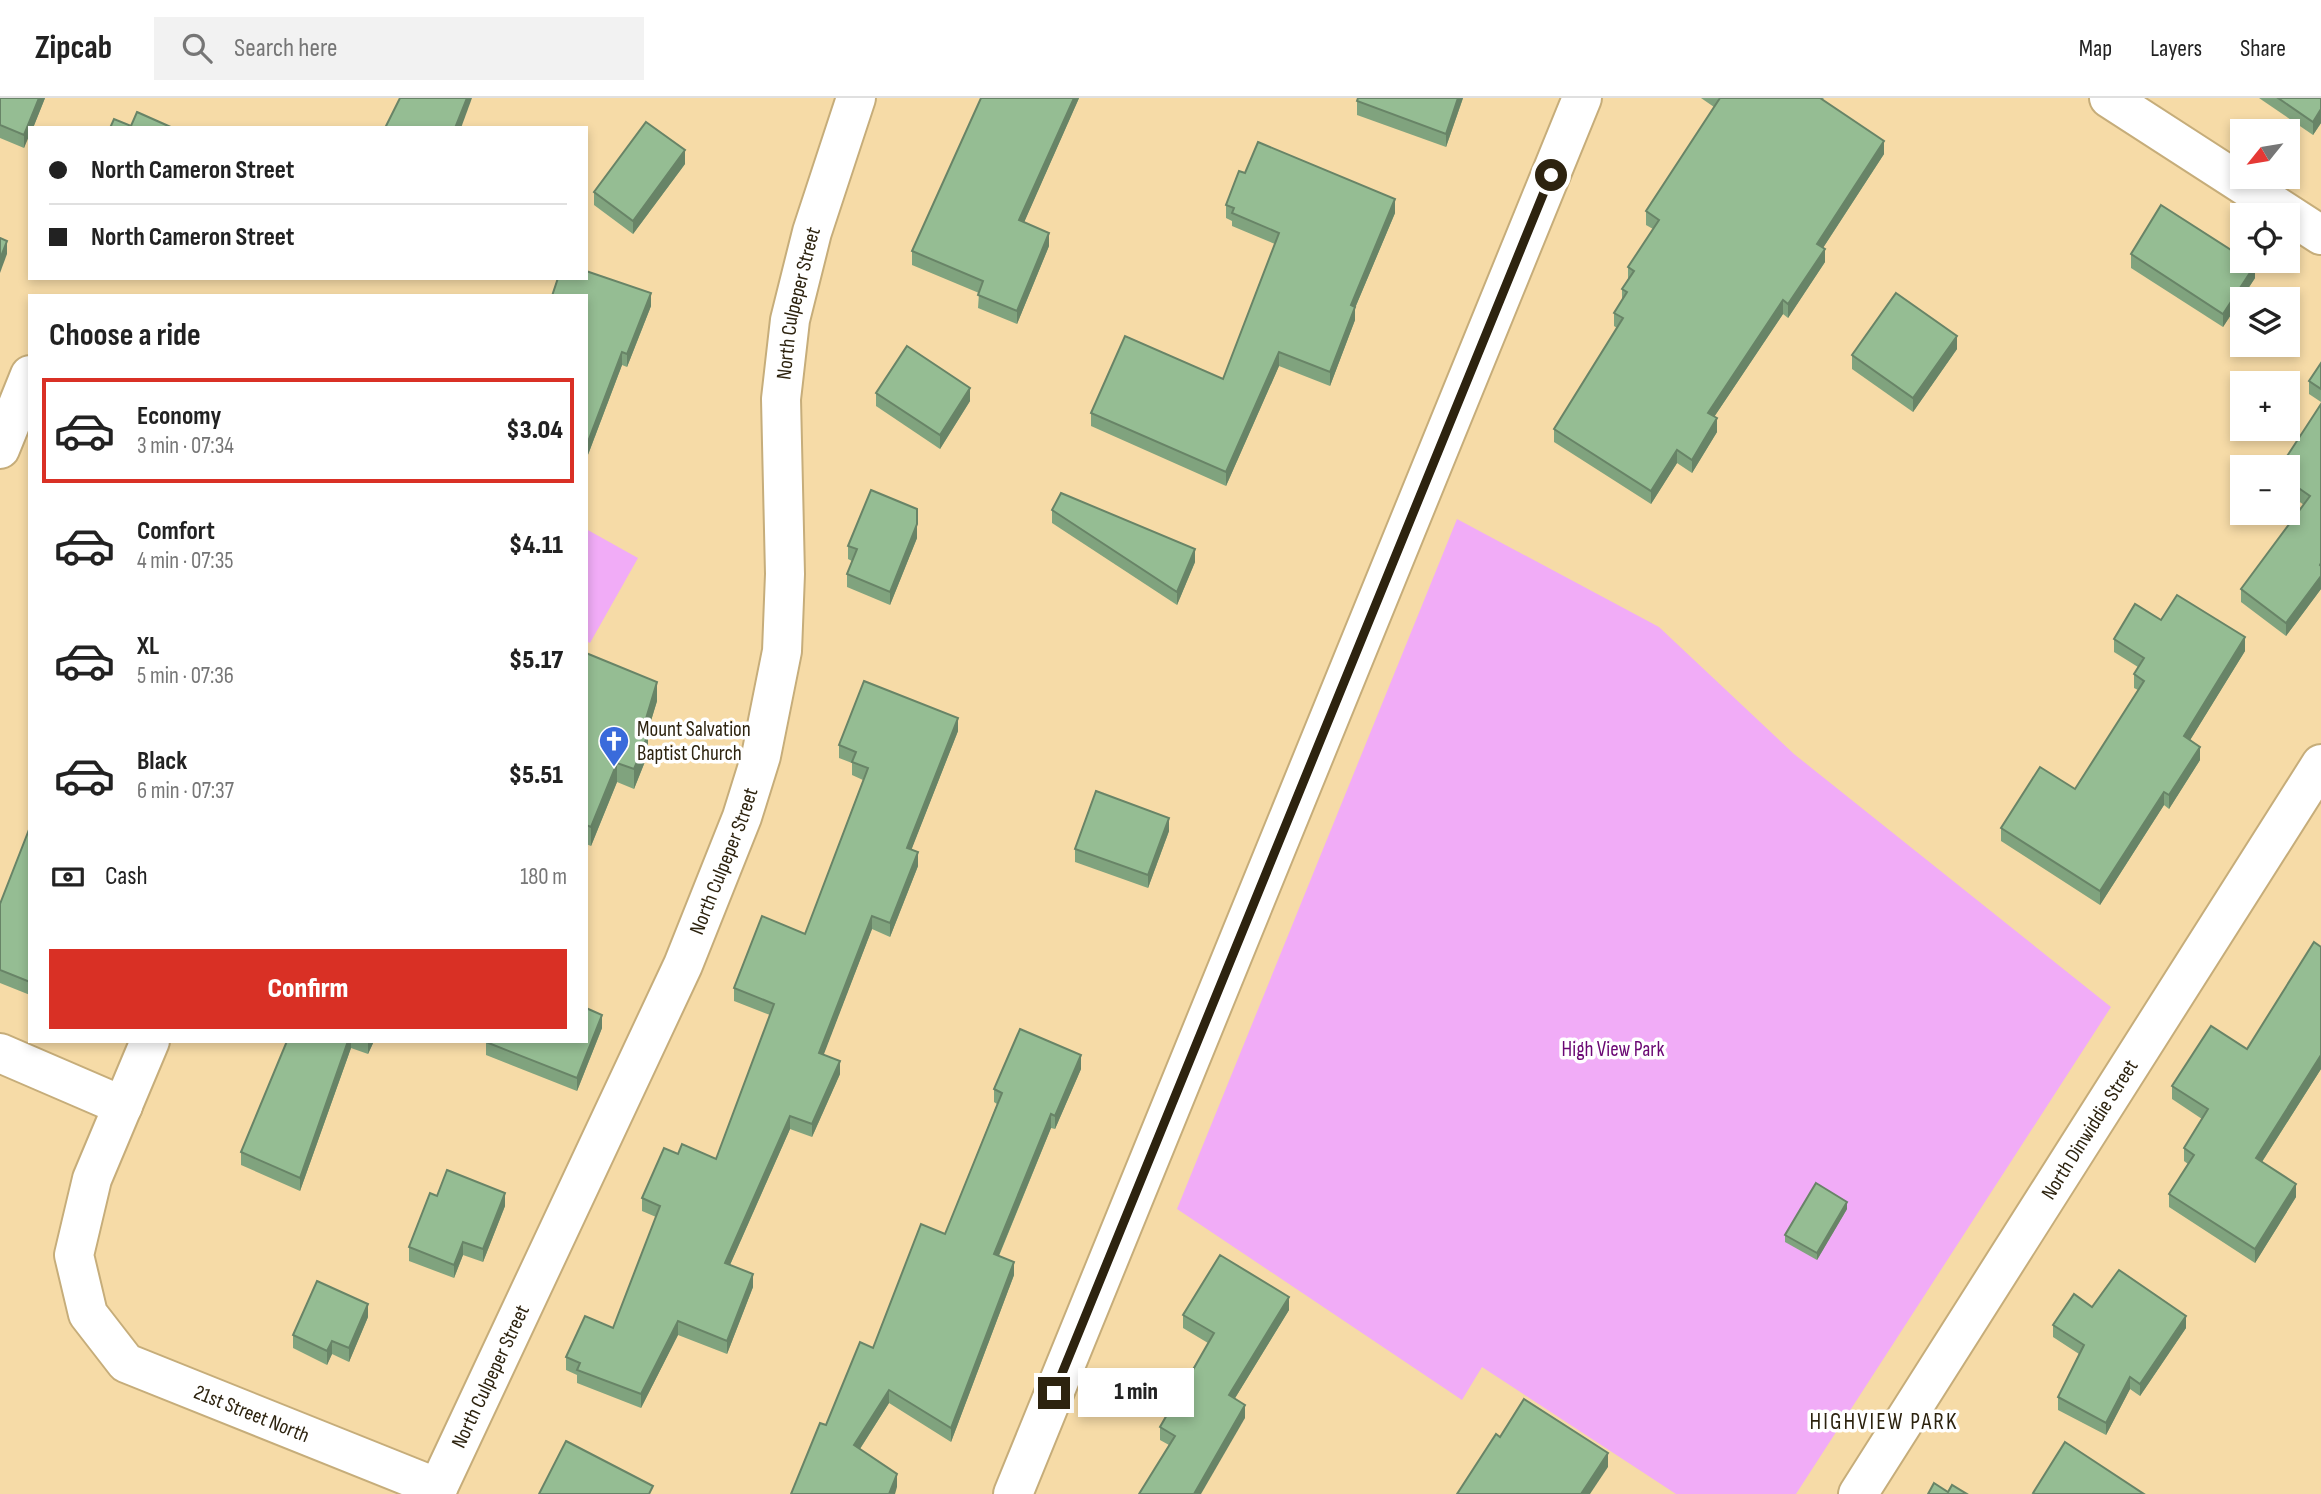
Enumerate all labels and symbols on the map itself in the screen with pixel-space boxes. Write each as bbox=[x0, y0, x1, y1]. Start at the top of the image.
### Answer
north arrow bbox=[2230, 119, 2300, 189]
route start bbox=[1535, 159, 1567, 191]
street label: North Culpeper Street bbox=[771, 224, 826, 381]
place label: Mount Salvation Baptist Church bbox=[637, 717, 751, 766]
church icon: Mount Salvation Baptist Church bbox=[597, 724, 631, 768]
street label: North Culpeper Street bbox=[684, 785, 763, 938]
park label: High View Park bbox=[1562, 1037, 1664, 1062]
street label: North Dinwiddie Street bbox=[2036, 1055, 2143, 1204]
street label: North Culpeper Street bbox=[446, 1301, 535, 1452]
callout: 1 min bbox=[1078, 1368, 1194, 1418]
route end bbox=[1038, 1377, 1070, 1409]
street label: 21st Street North bbox=[190, 1380, 313, 1448]
district label: HIGHVIEW PARK bbox=[1810, 1408, 1958, 1436]

